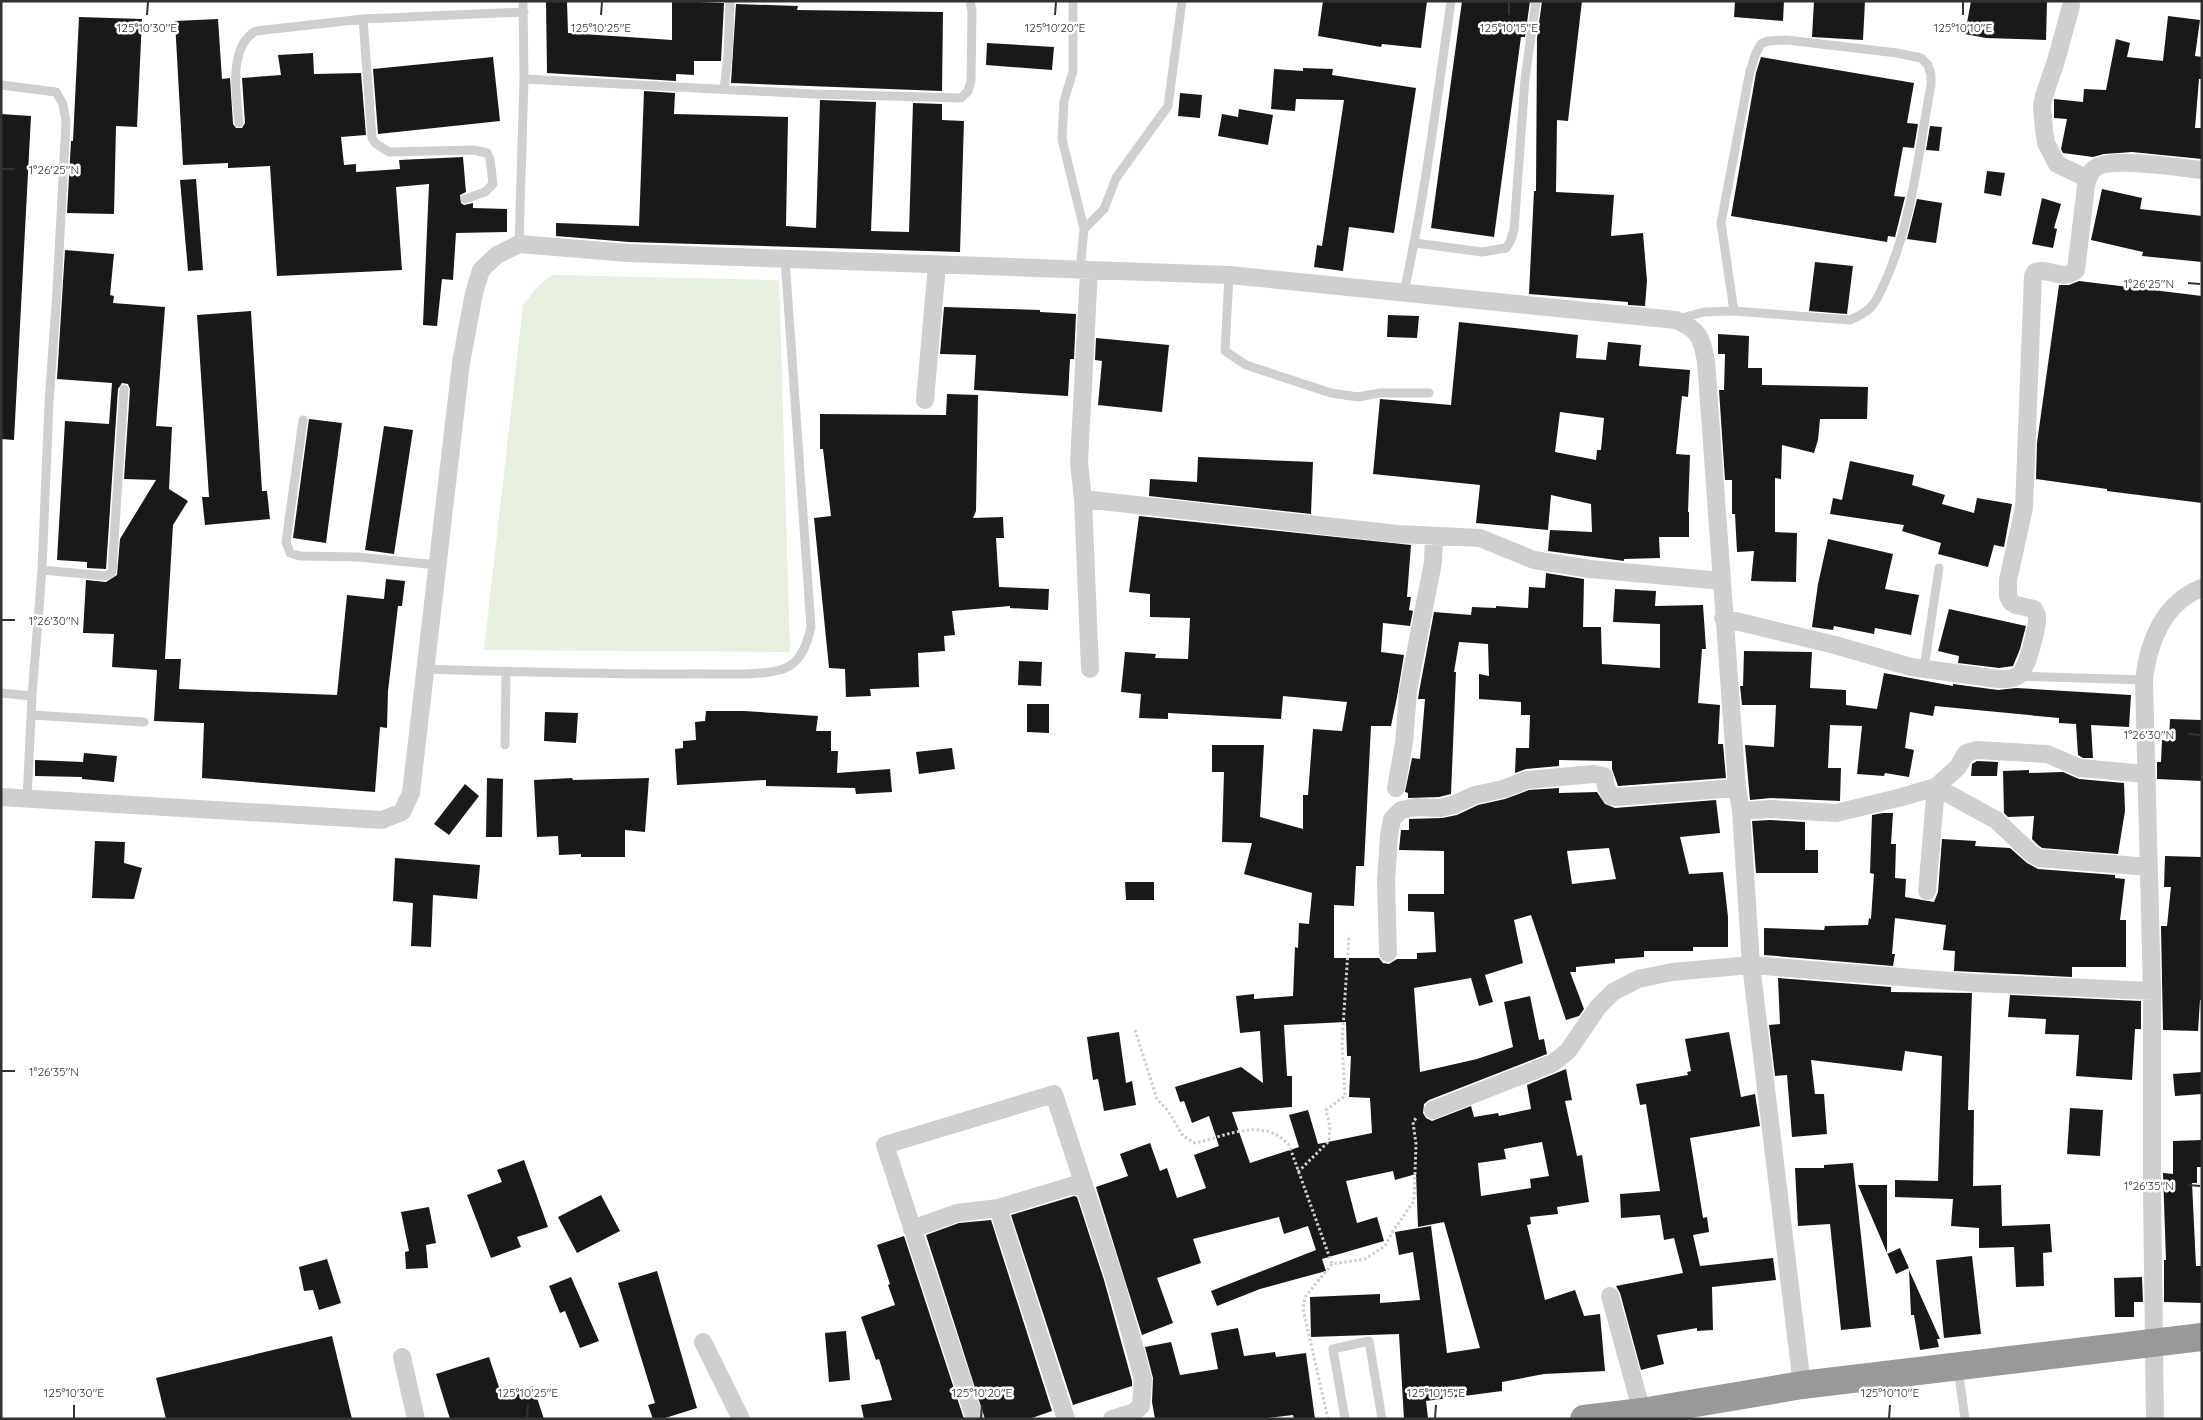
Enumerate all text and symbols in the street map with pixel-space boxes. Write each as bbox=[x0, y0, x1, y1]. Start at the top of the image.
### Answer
text: 125°10'30"E bbox=[117, 20, 177, 35]
text: 125°10'25"E bbox=[571, 20, 631, 35]
text: 125°10'20"E bbox=[1025, 20, 1086, 35]
text: 125°10'15"E bbox=[1480, 20, 1538, 35]
text: 125°10'10"E bbox=[1934, 20, 1992, 35]
text: 1°26'25"N bbox=[29, 162, 79, 177]
text: 1°26'25"N bbox=[2124, 276, 2174, 291]
text: 1°26'30"N bbox=[29, 613, 79, 628]
text: 1°26'30"N bbox=[2124, 727, 2174, 742]
text: 1°26'35"N bbox=[29, 1064, 79, 1079]
text: 1°26'35"N bbox=[2124, 1178, 2174, 1193]
text: 125°10'30"E bbox=[44, 1385, 104, 1400]
text: 125°10'25"E bbox=[498, 1385, 558, 1400]
text: 125°10'20"E bbox=[952, 1385, 1013, 1400]
text: 125°10'15"E bbox=[1407, 1385, 1465, 1400]
text: 125°10'10"E bbox=[1861, 1385, 1919, 1400]

